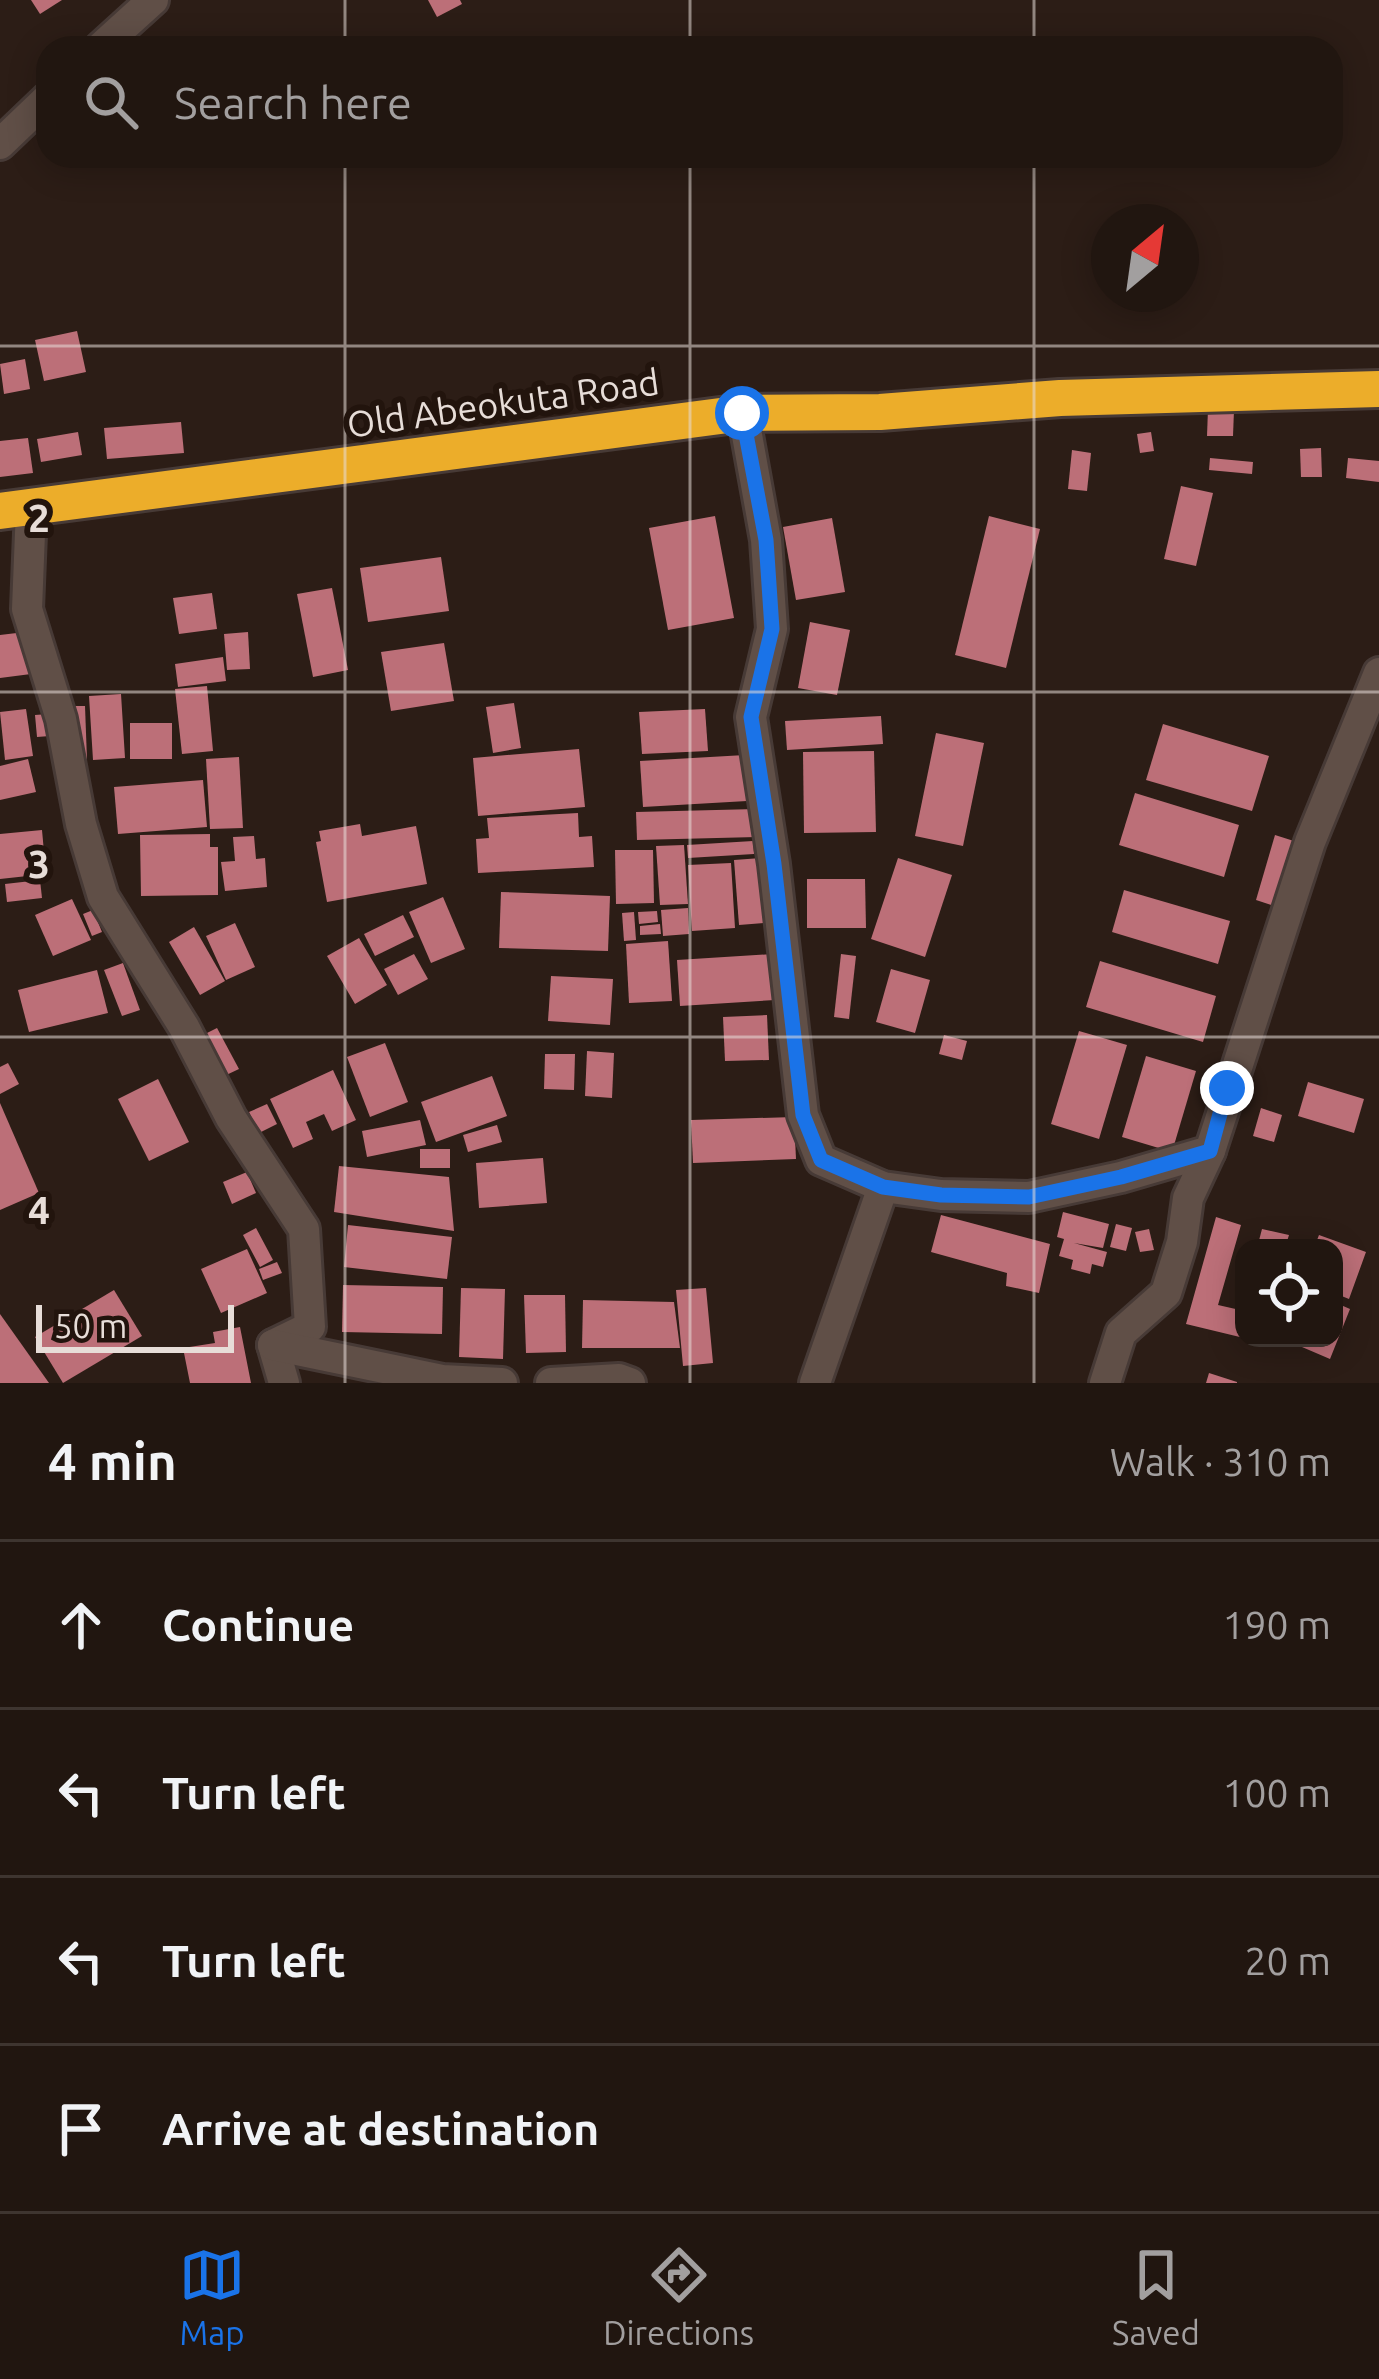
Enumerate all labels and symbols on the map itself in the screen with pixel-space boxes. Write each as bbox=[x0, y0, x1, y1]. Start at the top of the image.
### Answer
north arrow bbox=[1091, 204, 1199, 312]
street label: Old Abeokuta Road bbox=[344, 360, 662, 445]
route start bbox=[715, 386, 769, 440]
text: 2 bbox=[28, 496, 50, 539]
text: 3 bbox=[28, 842, 50, 885]
route end bbox=[1200, 1061, 1254, 1115]
text: 4 bbox=[28, 1188, 50, 1231]
scale bar bbox=[36, 1299, 234, 1352]

